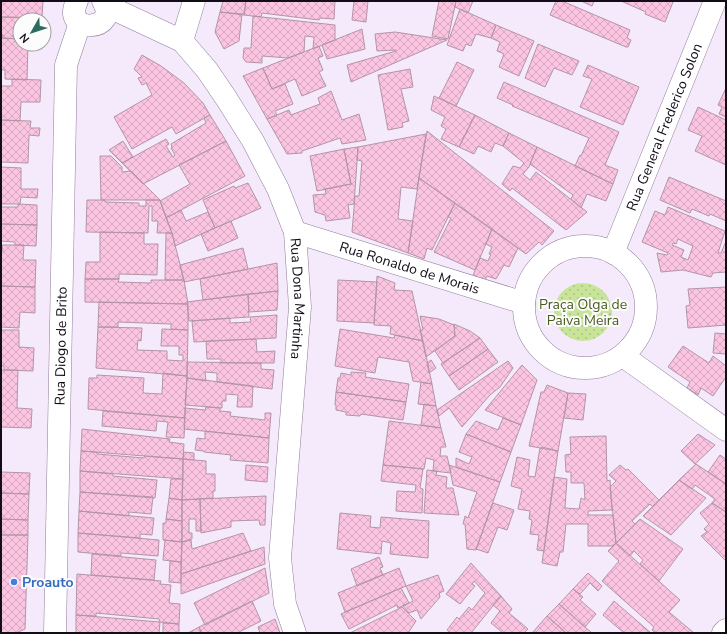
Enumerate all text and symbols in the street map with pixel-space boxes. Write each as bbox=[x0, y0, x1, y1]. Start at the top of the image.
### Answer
north arrow bbox=[12, 12, 52, 52]
text: N bbox=[16, 30, 33, 46]
street label: Rua General Frederico Solon bbox=[622, 40, 706, 214]
street label: Rua Dona Martinha bbox=[286, 237, 310, 360]
street label: Rua Ronaldo de Morais bbox=[337, 237, 482, 298]
street label: Rua Diogo de Brito bbox=[50, 286, 71, 406]
park label: Praça Olga de Paiva Meira bbox=[539, 295, 627, 330]
place label: Proauto bbox=[22, 573, 74, 592]
marker: Proauto bbox=[9, 577, 19, 587]

